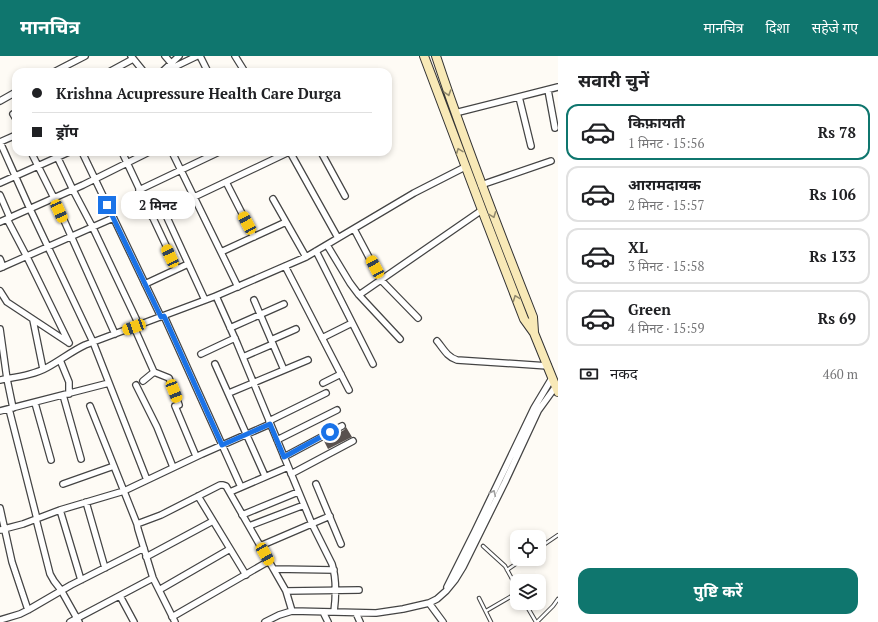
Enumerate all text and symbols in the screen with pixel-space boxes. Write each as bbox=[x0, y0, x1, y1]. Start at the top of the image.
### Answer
text: मानचित्र bbox=[20, 14, 80, 39]
text: मानचित्र bbox=[703, 18, 743, 37]
text: दिशा bbox=[765, 18, 790, 37]
text: सहेजे गए bbox=[812, 18, 858, 37]
text: सवारी चुनें bbox=[578, 68, 649, 92]
text: Krishna Acupressure Health Care Durga bbox=[56, 83, 341, 103]
one-way arrow bbox=[443, 89, 452, 96]
text: किफ़ायती bbox=[628, 112, 685, 132]
icon: car bbox=[580, 114, 616, 150]
text: ड्रॉप bbox=[56, 121, 78, 141]
text: Rs 78 bbox=[818, 122, 856, 142]
text: 1 मिनट · 15:56 bbox=[628, 134, 704, 152]
one-way arrow bbox=[456, 147, 464, 154]
text: आरामदायक bbox=[628, 174, 701, 194]
icon: car bbox=[580, 176, 616, 212]
text: Rs 106 bbox=[809, 184, 856, 204]
callout: 2 मिनट bbox=[121, 191, 195, 219]
route end bbox=[98, 196, 116, 214]
text: 2 मिनट bbox=[139, 196, 177, 214]
text: 2 मिनट · 15:57 bbox=[628, 196, 704, 214]
car bbox=[49, 198, 69, 224]
car bbox=[236, 210, 258, 236]
one-way arrow bbox=[488, 212, 496, 219]
text: XL bbox=[628, 237, 648, 257]
icon: car bbox=[580, 238, 616, 274]
car bbox=[159, 243, 181, 269]
text: Rs 133 bbox=[809, 246, 856, 266]
car bbox=[364, 254, 386, 280]
text: 3 मिनट · 15:58 bbox=[628, 257, 704, 275]
one-way arrow bbox=[513, 294, 521, 301]
text: Green bbox=[628, 299, 671, 319]
icon: car bbox=[580, 300, 616, 336]
text: Rs 69 bbox=[818, 308, 856, 328]
car bbox=[121, 317, 147, 337]
text: 4 मिनट · 15:59 bbox=[628, 319, 704, 337]
icon: cash bbox=[578, 363, 600, 385]
text: नकद bbox=[610, 363, 638, 383]
text: 460 m bbox=[823, 365, 858, 383]
car bbox=[164, 378, 184, 404]
route start bbox=[321, 423, 339, 441]
one-way arrow bbox=[488, 490, 496, 497]
map controls bbox=[510, 530, 546, 610]
button: locate bbox=[510, 530, 546, 566]
car bbox=[254, 541, 276, 567]
button: पुष्टि करें bbox=[578, 568, 858, 614]
button: layers bbox=[510, 574, 546, 610]

